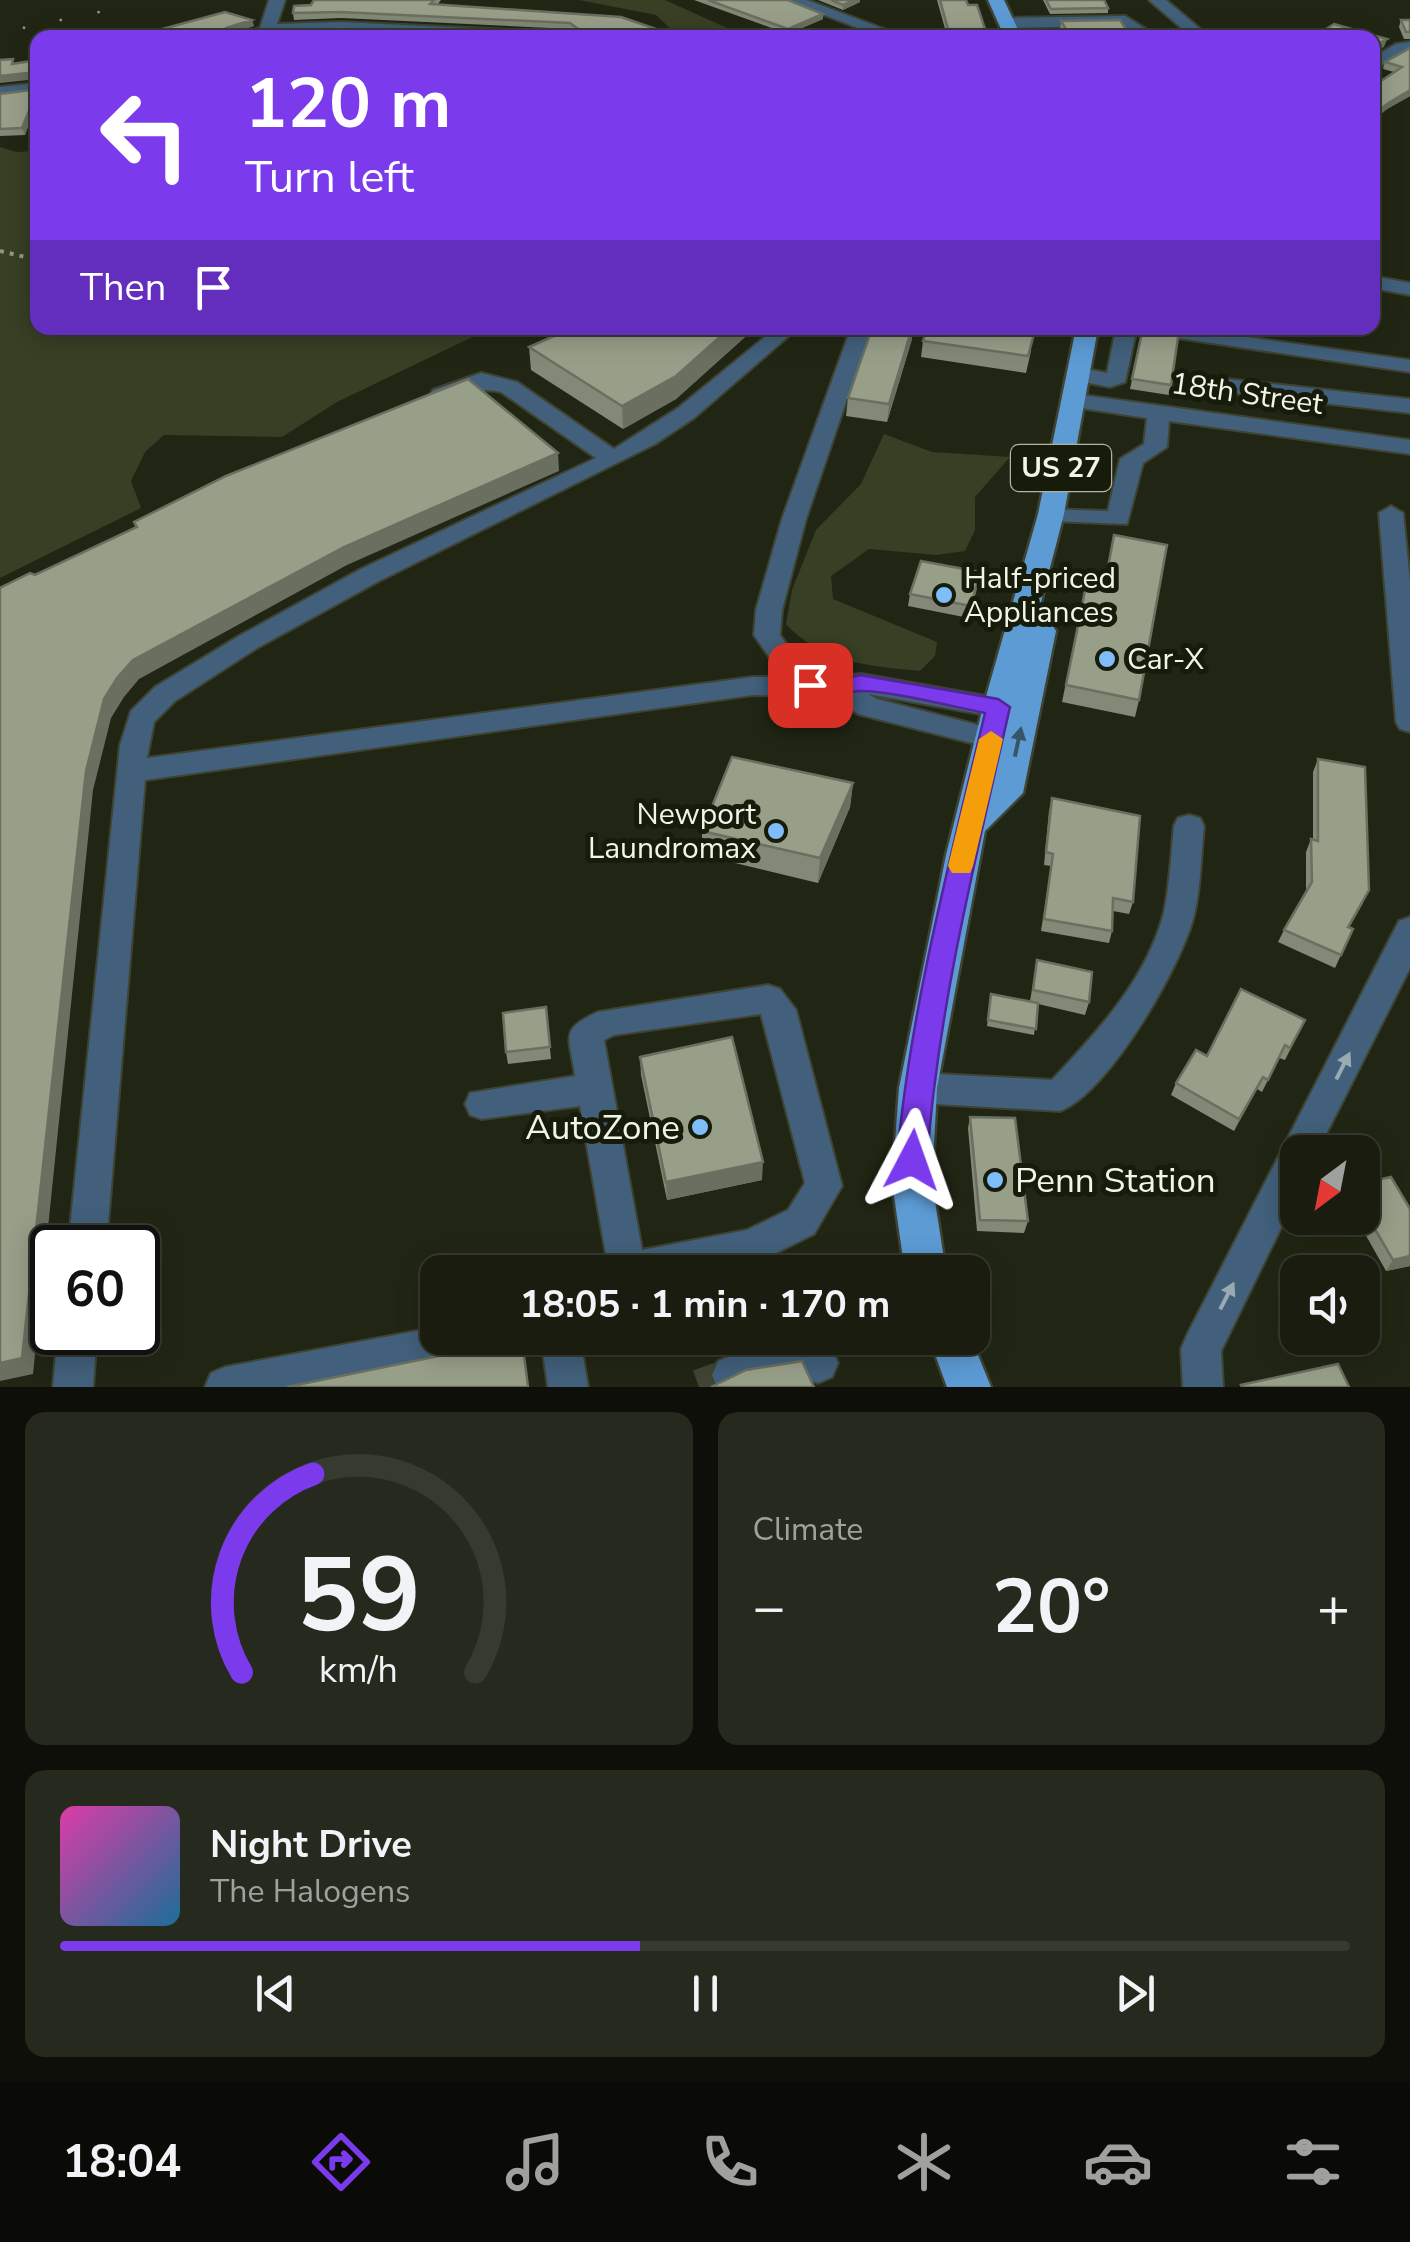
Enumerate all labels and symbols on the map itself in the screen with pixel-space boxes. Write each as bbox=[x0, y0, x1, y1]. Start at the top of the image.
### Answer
street label: 18th Street bbox=[1168, 363, 1326, 425]
road number: US 27 bbox=[1011, 445, 1111, 491]
place label: Half-priced Appliances bbox=[964, 558, 1116, 633]
marker: Half-priced Appliances bbox=[933, 584, 955, 606]
place label: Car-X bbox=[1127, 639, 1205, 680]
pin bbox=[768, 643, 853, 728]
marker: Car-X bbox=[1096, 648, 1118, 670]
one-way arrow bbox=[1011, 726, 1026, 757]
place label: Newport Laundromax bbox=[588, 794, 756, 869]
marker: Newport Laundromax bbox=[765, 820, 787, 842]
one-way arrow bbox=[1334, 1051, 1351, 1080]
place label: AutoZone bbox=[525, 1104, 680, 1151]
position arrow bbox=[860, 1108, 964, 1212]
marker: AutoZone bbox=[689, 1116, 711, 1138]
north arrow bbox=[1280, 1135, 1380, 1235]
place label: Penn Station bbox=[1015, 1157, 1216, 1204]
marker: Penn Station bbox=[984, 1169, 1006, 1191]
speed limit sign: 60 bbox=[30, 1225, 160, 1355]
one-way arrow bbox=[1218, 1281, 1235, 1310]

